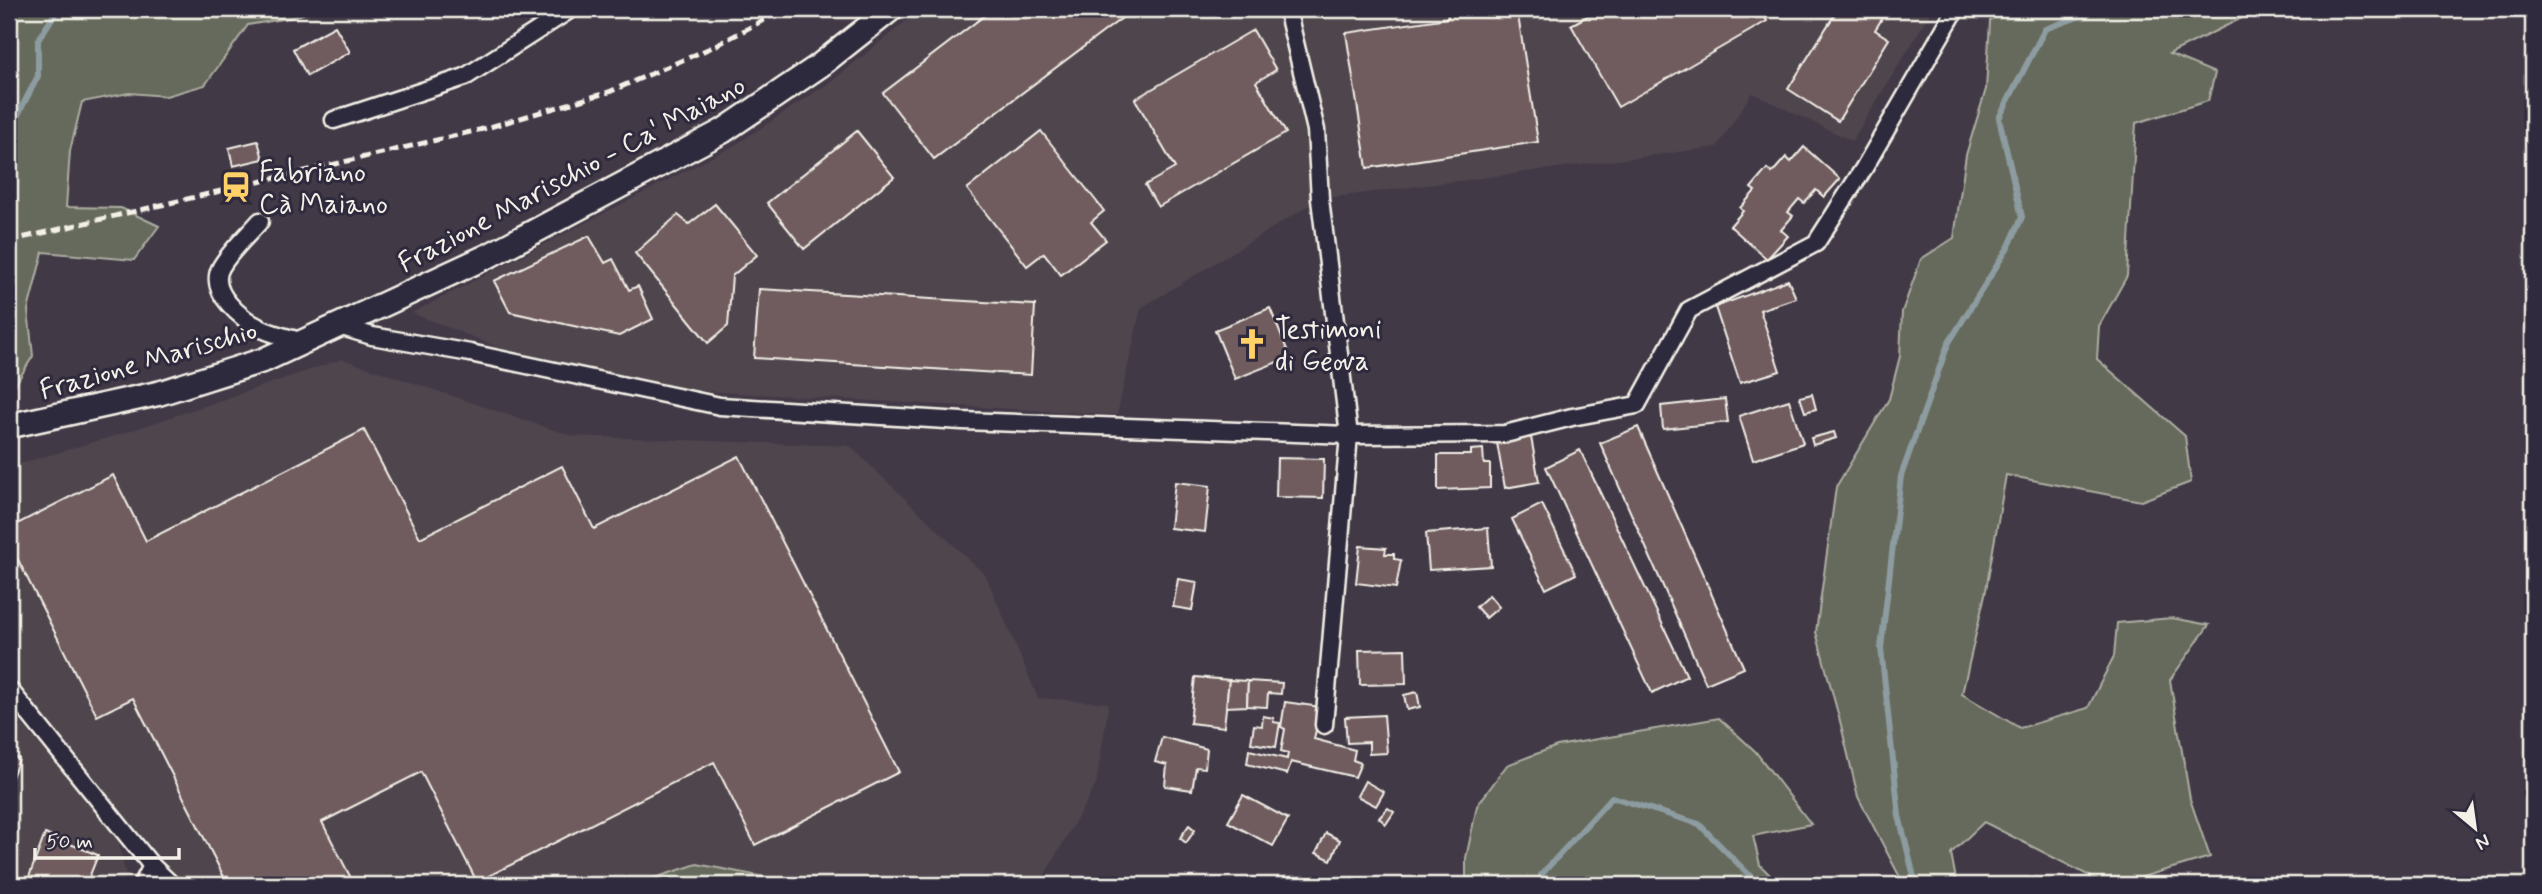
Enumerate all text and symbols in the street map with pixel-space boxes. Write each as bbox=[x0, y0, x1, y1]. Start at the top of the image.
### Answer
street label: Frazione Marischio - Ca' Maiano bbox=[392, 68, 752, 283]
place label: Fabriano Cà Maiano bbox=[259, 155, 388, 224]
station icon: Fabriano Cà Maiano bbox=[219, 170, 253, 204]
place label: Testimoni di Geova bbox=[1275, 312, 1382, 381]
street label: Frazione Marischio bbox=[36, 313, 262, 410]
church icon: Testimoni di Geova bbox=[1235, 327, 1269, 361]
north arrow bbox=[2440, 792, 2510, 862]
scale bar bbox=[35, 817, 178, 861]
text: 50 m bbox=[46, 828, 93, 856]
text: N bbox=[2471, 828, 2494, 856]

